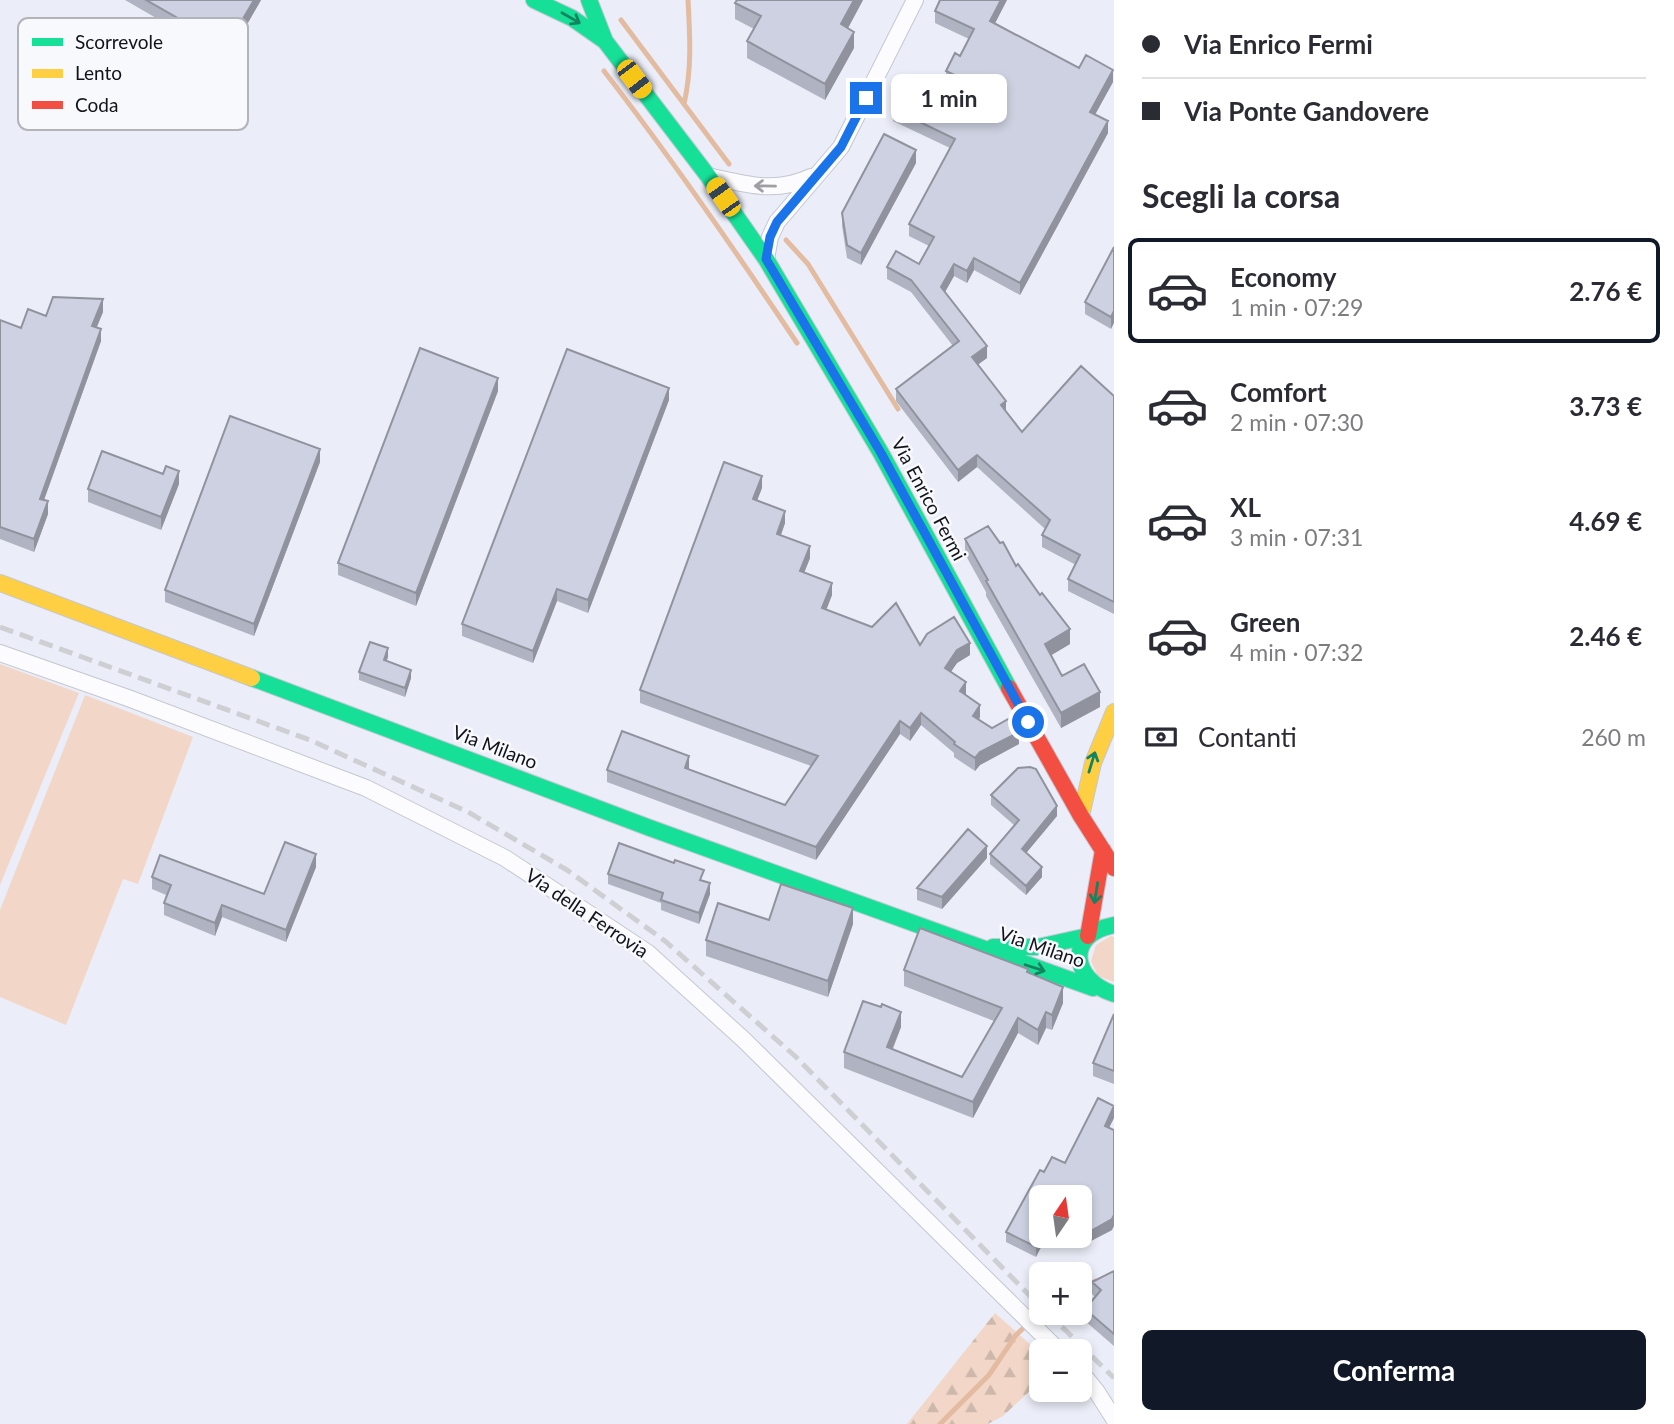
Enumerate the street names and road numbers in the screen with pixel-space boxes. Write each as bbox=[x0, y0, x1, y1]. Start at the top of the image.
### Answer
street label: Via Enrico Fermi bbox=[887, 433, 972, 564]
street label: Via Milano bbox=[449, 720, 541, 773]
street label: Via della Ferrovia bbox=[521, 863, 653, 962]
street label: Via Milano bbox=[996, 921, 1088, 972]

